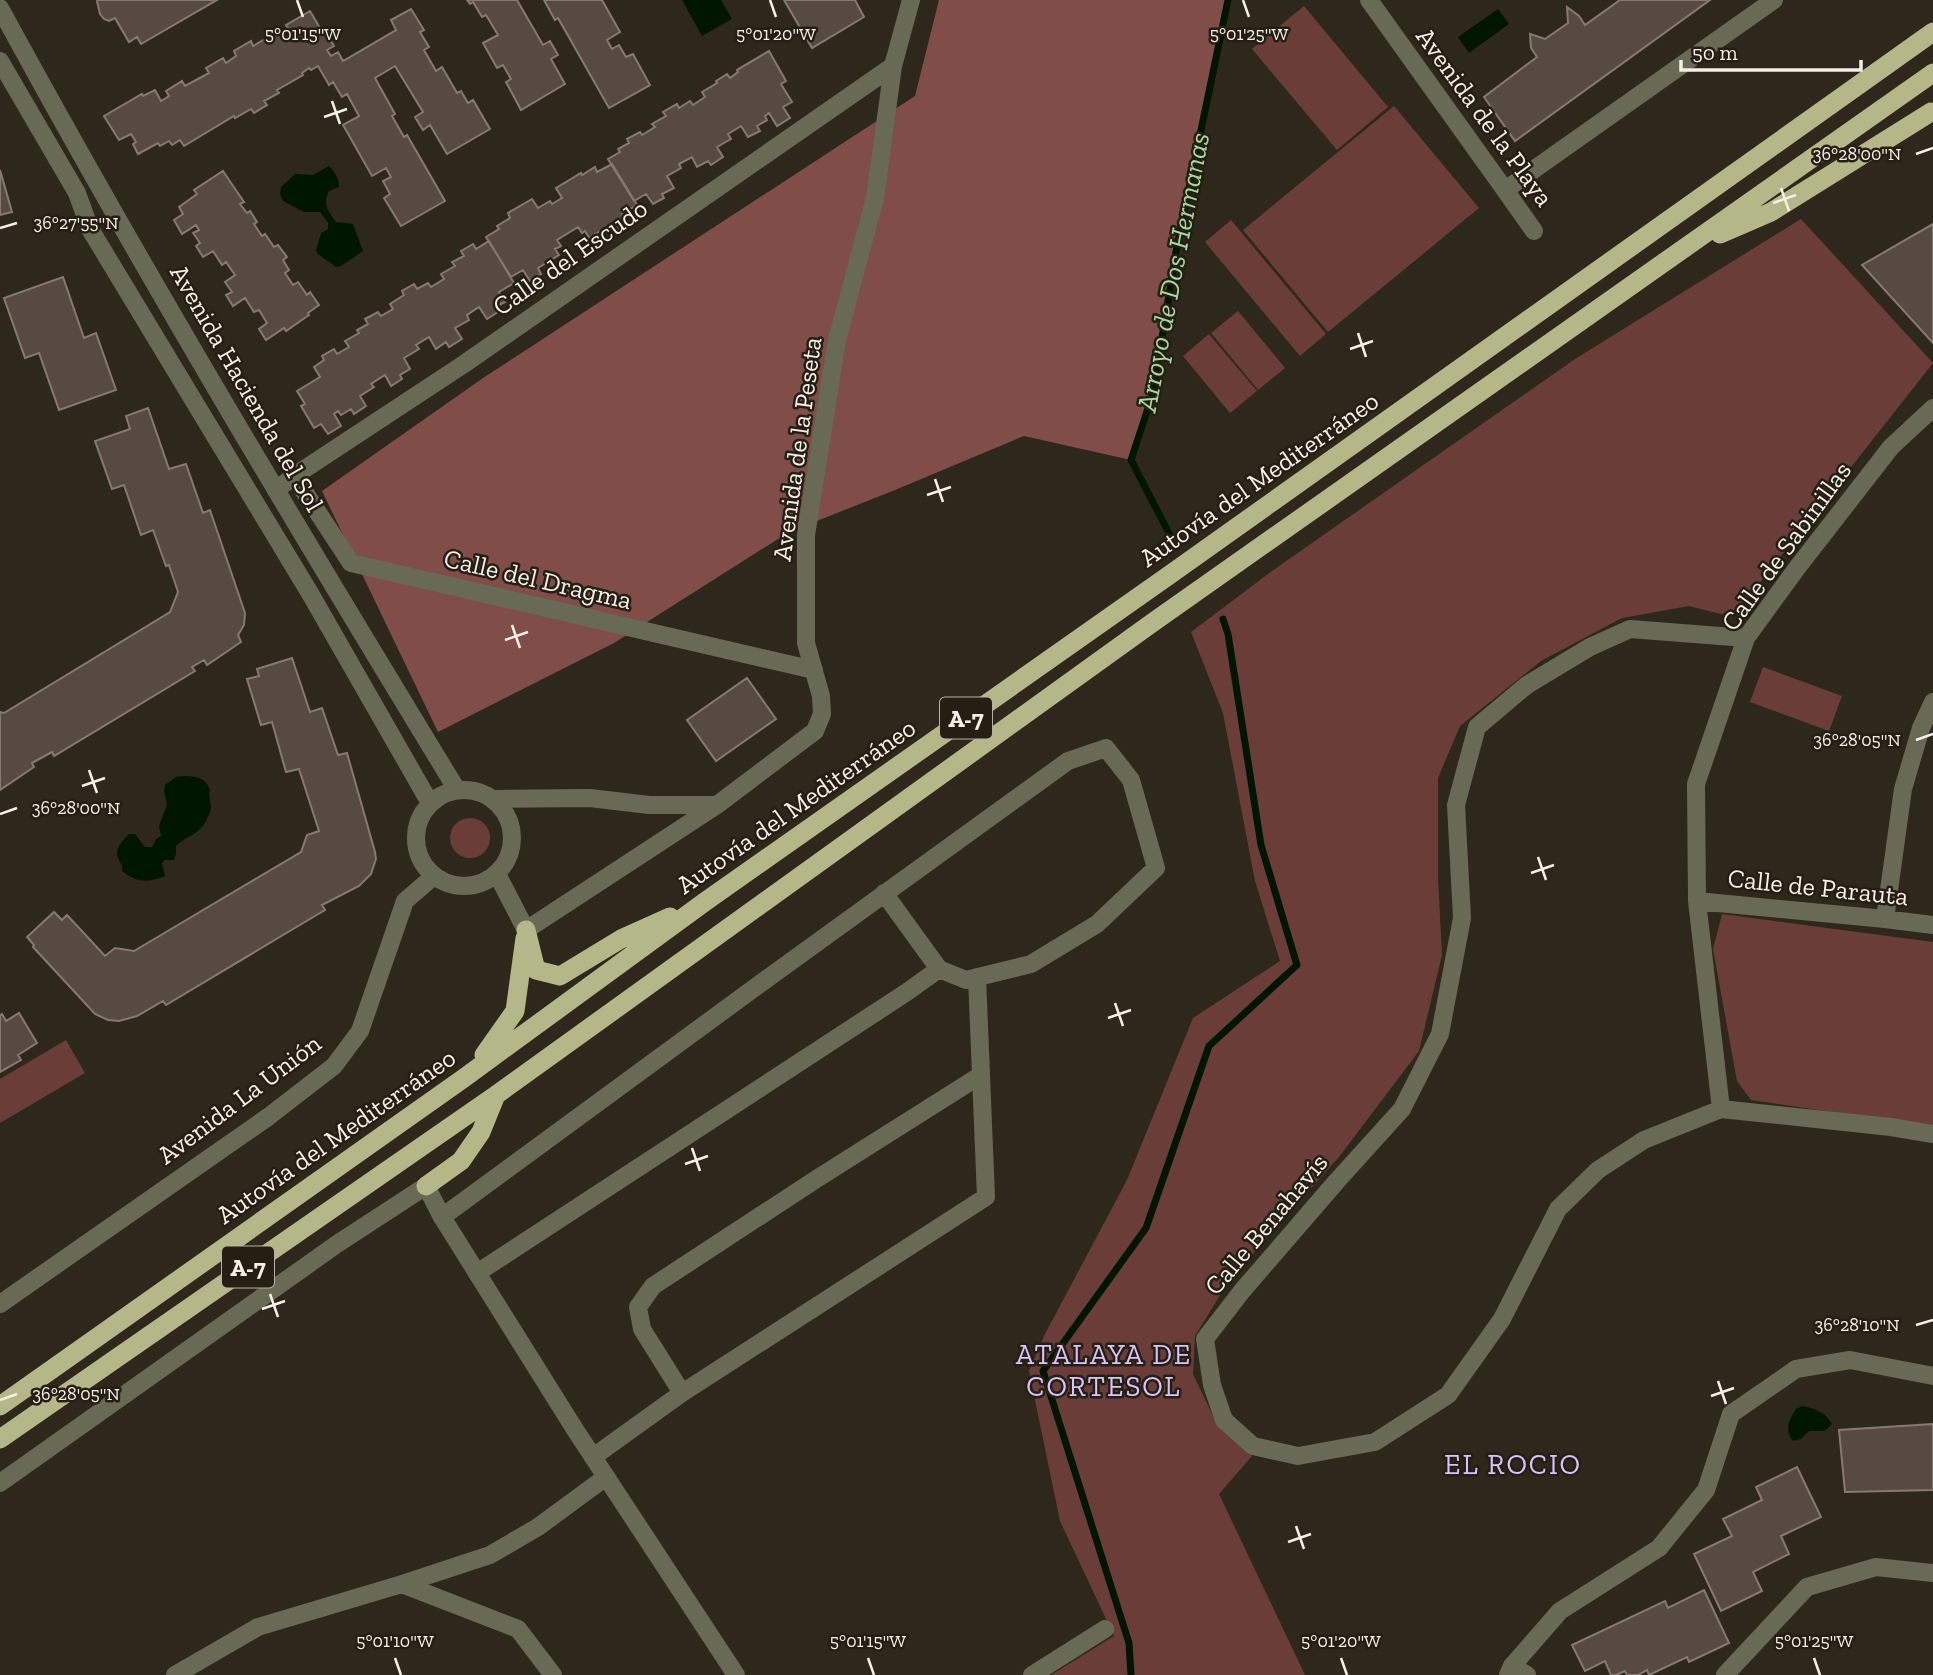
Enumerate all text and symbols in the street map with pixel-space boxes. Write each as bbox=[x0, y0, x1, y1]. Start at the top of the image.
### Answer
street label: Avenida de la Playa bbox=[1409, 21, 1561, 213]
text: 5°01'15"W bbox=[265, 23, 341, 45]
text: 5°01'20"W bbox=[736, 23, 816, 45]
text: 5°01'25"W bbox=[1210, 23, 1289, 45]
scale bar bbox=[1681, 28, 1861, 72]
text: 50 m bbox=[1692, 40, 1738, 65]
water label: Arroyo de Dos Hermanas bbox=[1130, 129, 1216, 415]
text: 36°28'00"N bbox=[1813, 143, 1901, 165]
street label: Calle del Escudo bbox=[486, 192, 654, 322]
text: 36°27'55"N bbox=[33, 212, 119, 234]
street label: Avenida Hacienda del Sol bbox=[163, 259, 331, 517]
street label: Avenida de la Peseta bbox=[765, 335, 829, 563]
street label: Autovía del Mediterráneo bbox=[1133, 384, 1385, 574]
street label: Calle de Sabinillas bbox=[1714, 455, 1858, 637]
street label: Calle del Dragma bbox=[441, 542, 635, 616]
road number: A-7 bbox=[940, 698, 992, 738]
street label: Autovía del Mediterráneo bbox=[670, 711, 922, 901]
text: 36°28'05"N bbox=[1813, 729, 1901, 751]
text: 36°28'00"N bbox=[32, 797, 120, 819]
street label: Calle de Parauta bbox=[1726, 862, 1910, 912]
street label: Avenida La Unión bbox=[151, 1027, 327, 1171]
street label: Autovía del Mediterráneo bbox=[210, 1041, 462, 1231]
street label: Calle Benahavís bbox=[1197, 1147, 1335, 1301]
road number: A-7 bbox=[222, 1246, 274, 1288]
text: 36°28'10"N bbox=[1814, 1314, 1900, 1336]
district label: ATALAYA DE CORTESOL bbox=[1016, 1338, 1192, 1403]
text: 36°28'05"N bbox=[32, 1383, 120, 1405]
district label: EL ROCIO bbox=[1444, 1448, 1582, 1481]
text: 5°01'10"W bbox=[356, 1630, 434, 1652]
text: 5°01'15"W bbox=[830, 1630, 906, 1652]
text: 5°01'20"W bbox=[1301, 1630, 1381, 1652]
text: 5°01'25"W bbox=[1775, 1630, 1854, 1652]

